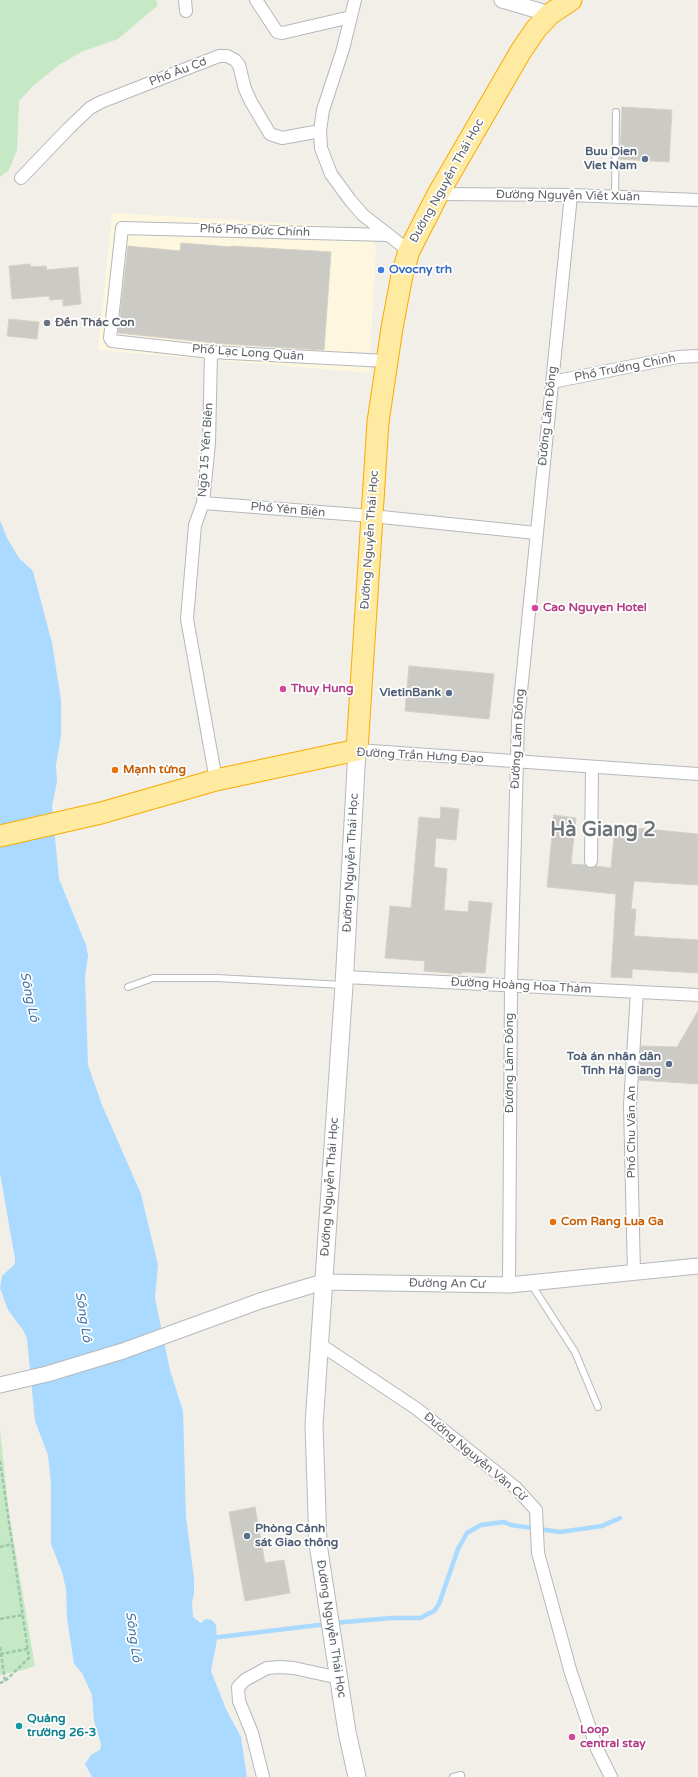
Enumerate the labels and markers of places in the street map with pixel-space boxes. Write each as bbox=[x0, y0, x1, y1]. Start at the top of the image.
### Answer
place label: Buu Dien Viet Nam bbox=[584, 145, 637, 173]
marker: Buu Dien Viet Nam bbox=[640, 154, 650, 164]
place label: Ovocny trh bbox=[389, 263, 452, 277]
marker: Ovocny trh bbox=[376, 265, 386, 275]
place label: Đền Thác Con bbox=[55, 316, 135, 330]
marker: Đền Thác Con bbox=[42, 318, 52, 328]
place label: Cao Nguyen Hotel bbox=[543, 601, 647, 615]
marker: Cao Nguyen Hotel bbox=[530, 603, 540, 613]
place label: Thuy Hung bbox=[291, 682, 353, 696]
marker: Thuy Hung bbox=[278, 684, 288, 694]
place label: VietinBank bbox=[379, 686, 441, 700]
marker: VietinBank bbox=[444, 688, 454, 698]
place label: Mạnh từng bbox=[123, 763, 186, 777]
marker: Mạnh từng bbox=[110, 765, 120, 775]
place label: Toà án nhân dân Tỉnh Hà Giang bbox=[567, 1050, 661, 1078]
marker: Toà án nhân dân Tỉnh Hà Giang bbox=[664, 1059, 674, 1069]
place label: Com Rang Lua Ga bbox=[561, 1215, 664, 1229]
marker: Com Rang Lua Ga bbox=[548, 1217, 558, 1227]
place label: Phòng Cảnh sát Giao thông bbox=[255, 1522, 338, 1550]
marker: Phòng Cảnh sát Giao thông bbox=[242, 1531, 252, 1541]
place label: Quảng trường 26-3 bbox=[27, 1712, 96, 1740]
marker: Quảng trường 26-3 bbox=[14, 1721, 24, 1731]
place label: Loop central stay bbox=[580, 1723, 646, 1751]
marker: Loop central stay bbox=[567, 1732, 577, 1742]

